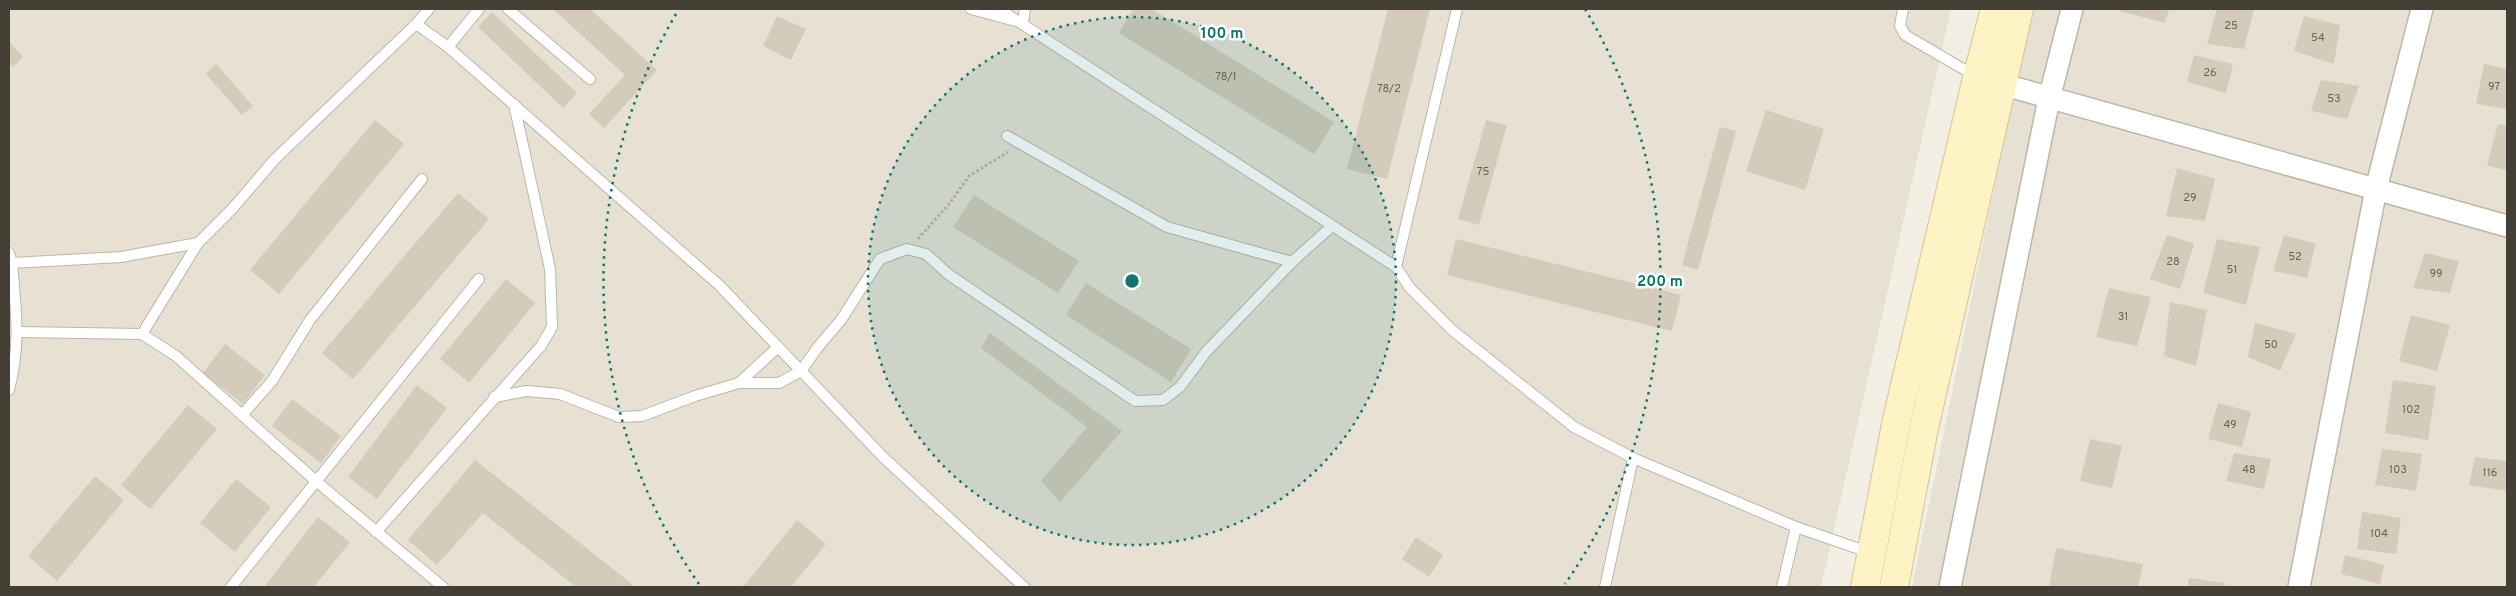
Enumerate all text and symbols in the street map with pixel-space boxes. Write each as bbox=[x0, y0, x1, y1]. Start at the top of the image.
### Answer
house number: 25 bbox=[2224, 19, 2238, 33]
text: 100 m bbox=[1201, 25, 1243, 44]
house number: 54 bbox=[2311, 31, 2325, 45]
house number: 26 bbox=[2203, 66, 2217, 80]
house number: 78/1 bbox=[1215, 70, 1237, 84]
house number: 97 bbox=[2488, 80, 2500, 94]
house number: 78/2 bbox=[1377, 82, 1401, 96]
house number: 53 bbox=[2327, 92, 2341, 106]
house number: 75 bbox=[1477, 165, 1489, 179]
house number: 29 bbox=[2183, 191, 2197, 205]
house number: 52 bbox=[2288, 250, 2302, 264]
house number: 28 bbox=[2166, 255, 2180, 269]
house number: 51 bbox=[2227, 263, 2237, 277]
house number: 99 bbox=[2429, 267, 2443, 281]
centre of rings bbox=[1123, 272, 1141, 290]
text: 200 m bbox=[1637, 273, 1683, 292]
house number: 31 bbox=[2118, 310, 2128, 324]
house number: 50 bbox=[2264, 338, 2278, 352]
house number: 102 bbox=[2402, 403, 2420, 417]
house number: 49 bbox=[2223, 418, 2237, 432]
house number: 48 bbox=[2242, 463, 2256, 477]
house number: 103 bbox=[2389, 463, 2407, 477]
house number: 116 bbox=[2483, 466, 2497, 480]
house number: 104 bbox=[2370, 527, 2388, 541]

